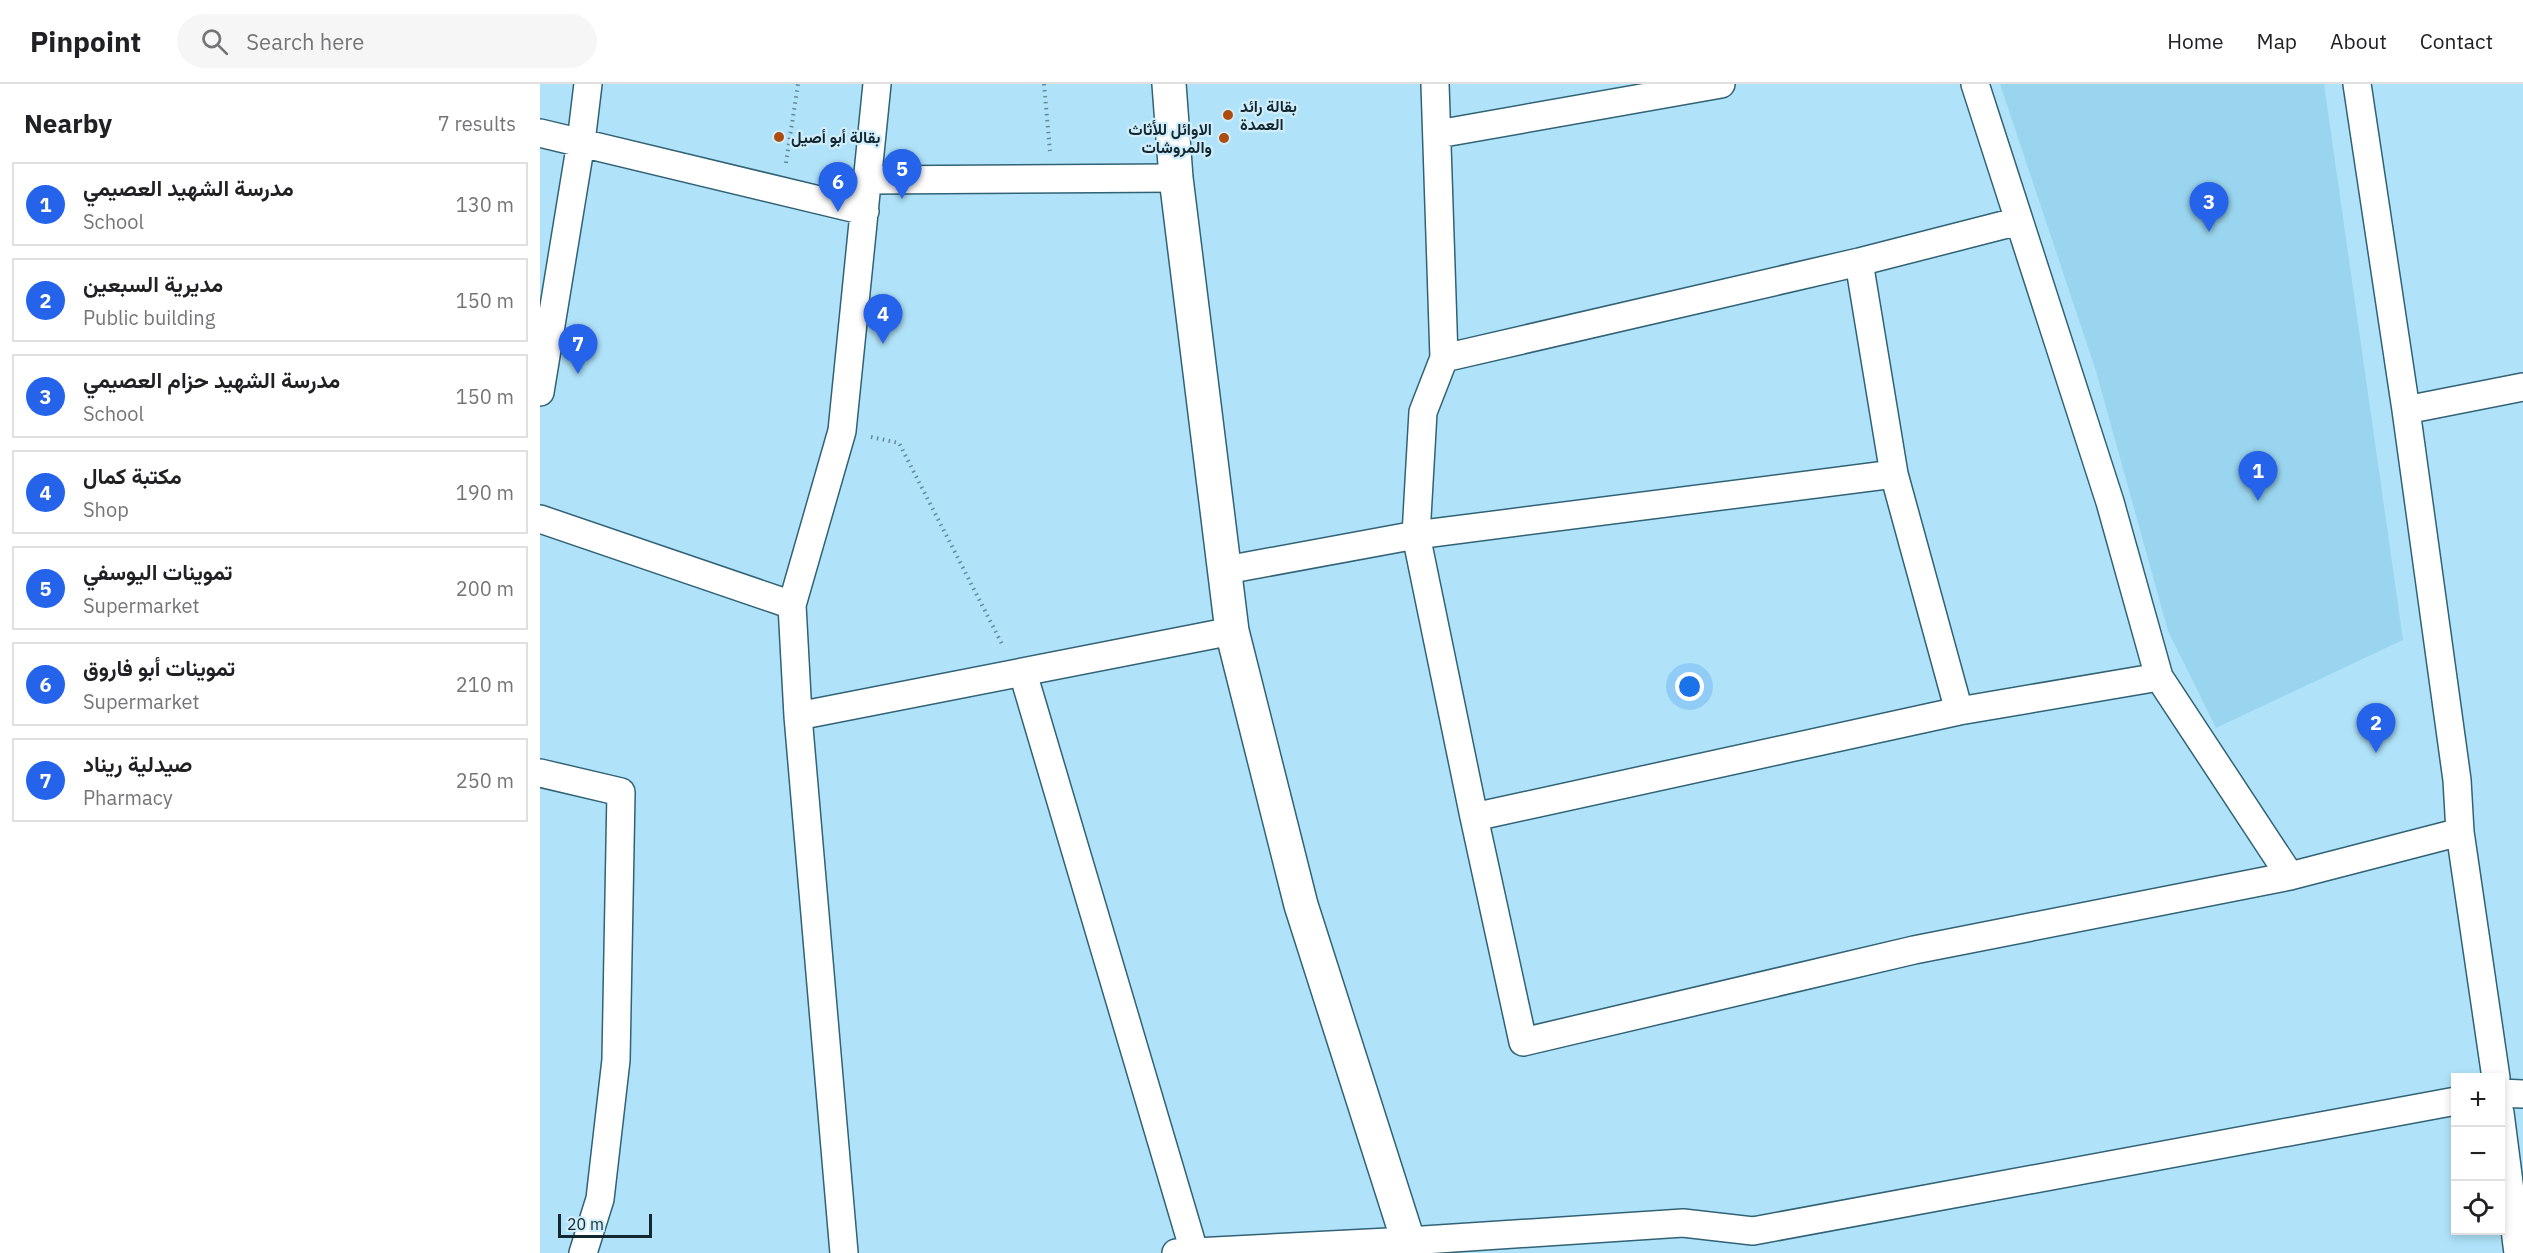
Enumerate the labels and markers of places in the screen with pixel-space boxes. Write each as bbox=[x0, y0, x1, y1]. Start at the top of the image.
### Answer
place label: بقالة رائد العمدة bbox=[1240, 96, 1297, 134]
marker: بقالة رائد العمدة bbox=[1221, 108, 1235, 122]
place label: الاوائل للأثاث والمروشات bbox=[1128, 119, 1212, 158]
place label: بقالة أبو أصيل bbox=[791, 127, 880, 148]
marker: بقالة أبو أصيل bbox=[772, 130, 786, 144]
marker: الاوائل للأثاث والمروشات bbox=[1217, 131, 1231, 145]
pin: 5 bbox=[882, 150, 922, 199]
pin: 6 bbox=[818, 162, 858, 212]
pin: 3 bbox=[2190, 182, 2228, 232]
pin: 4 bbox=[864, 294, 902, 344]
pin: 7 bbox=[558, 324, 597, 374]
pin: 1 bbox=[2238, 452, 2278, 501]
pin: 2 bbox=[2356, 704, 2396, 753]

